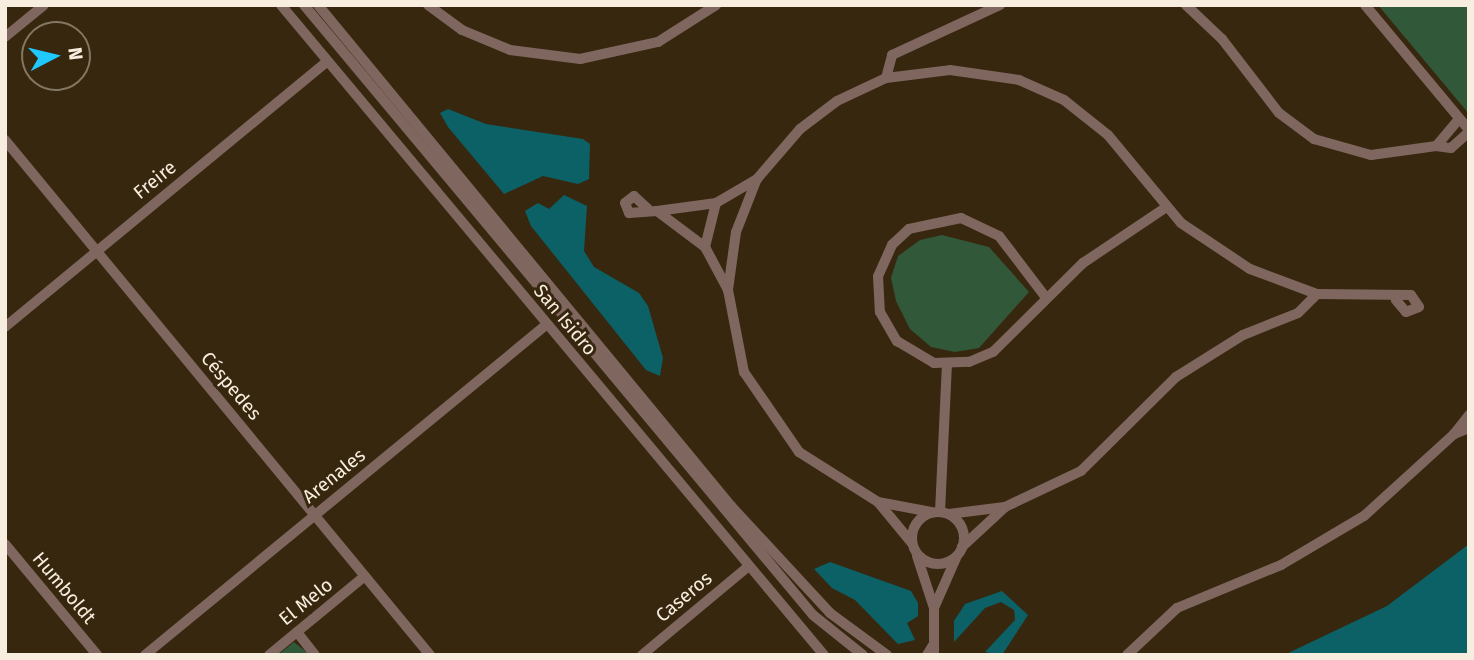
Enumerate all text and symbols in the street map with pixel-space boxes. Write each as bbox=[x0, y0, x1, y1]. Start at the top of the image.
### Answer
north arrow bbox=[21, 21, 91, 91]
text: N bbox=[63, 46, 88, 61]
street label: Freire bbox=[129, 156, 181, 204]
street label: San Isidro bbox=[529, 280, 601, 360]
street label: Céspedes bbox=[196, 347, 266, 425]
street label: Arenales bbox=[298, 444, 370, 508]
street label: Humboldt bbox=[28, 548, 100, 628]
street label: Caseros bbox=[651, 567, 717, 627]
street label: El Melo bbox=[275, 574, 337, 630]

